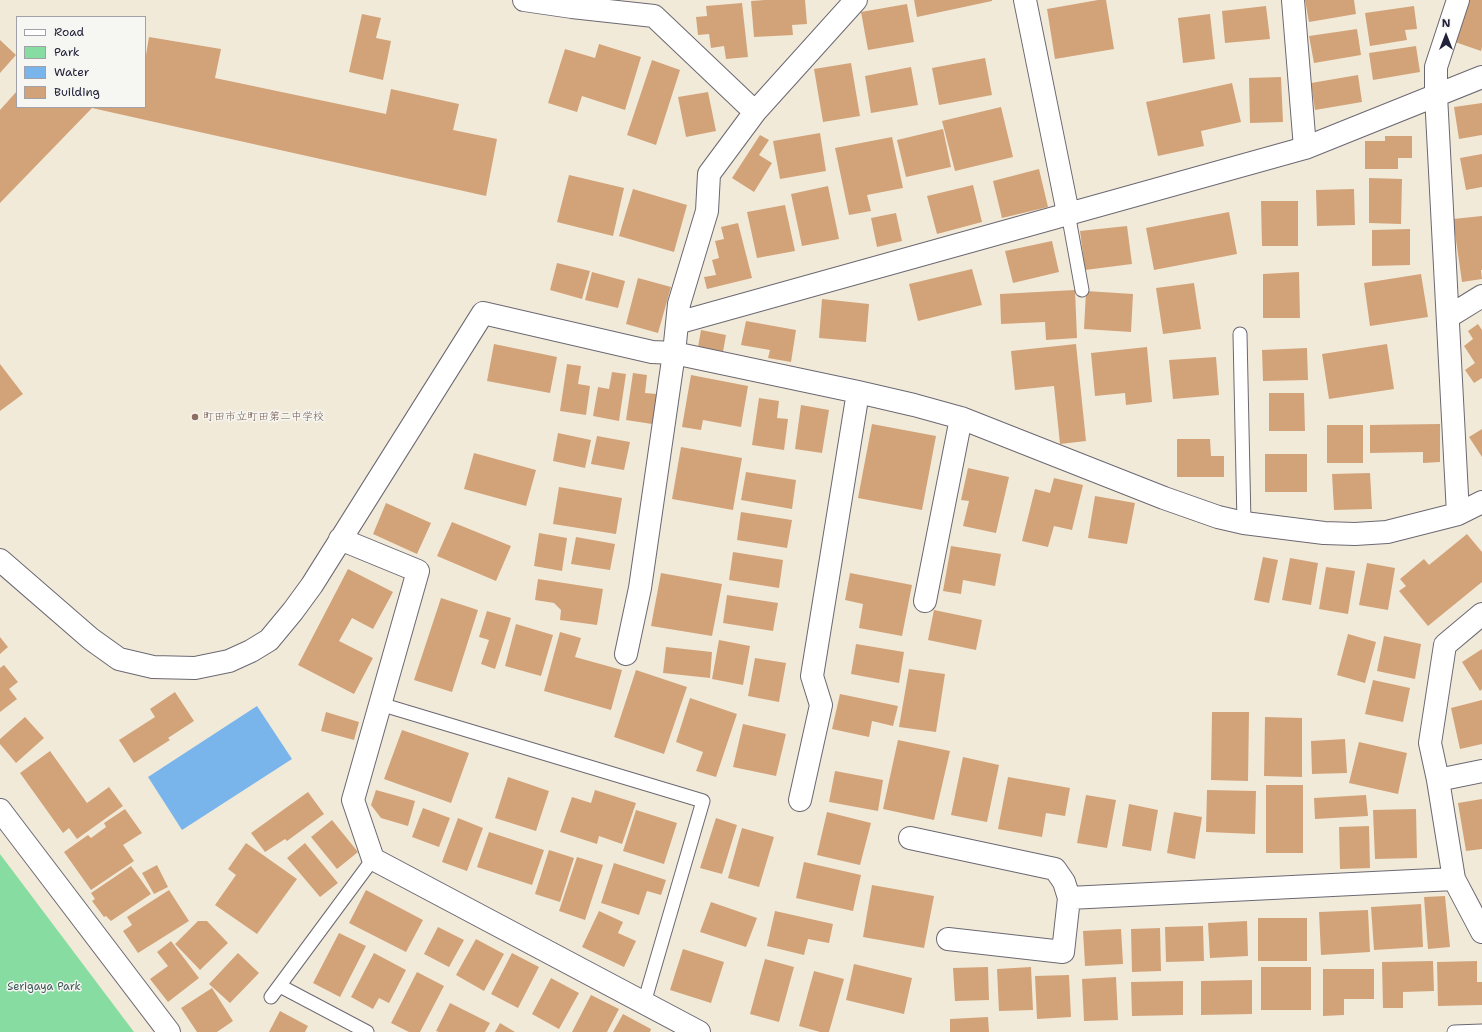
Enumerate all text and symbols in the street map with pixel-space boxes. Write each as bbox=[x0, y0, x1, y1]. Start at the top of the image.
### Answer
legend bbox=[16, 16, 146, 108]
north arrow bbox=[1426, 16, 1466, 56]
text: N bbox=[1442, 16, 1450, 31]
text: Road bbox=[54, 24, 84, 40]
text: Park bbox=[54, 44, 80, 60]
text: Water bbox=[54, 64, 89, 80]
text: Building bbox=[54, 84, 100, 100]
place label: 町田市立町田第二中学校 bbox=[203, 410, 324, 424]
marker: 町田市立町田第二中学校 bbox=[190, 412, 200, 422]
park label: Serigaya Park bbox=[7, 980, 81, 994]

